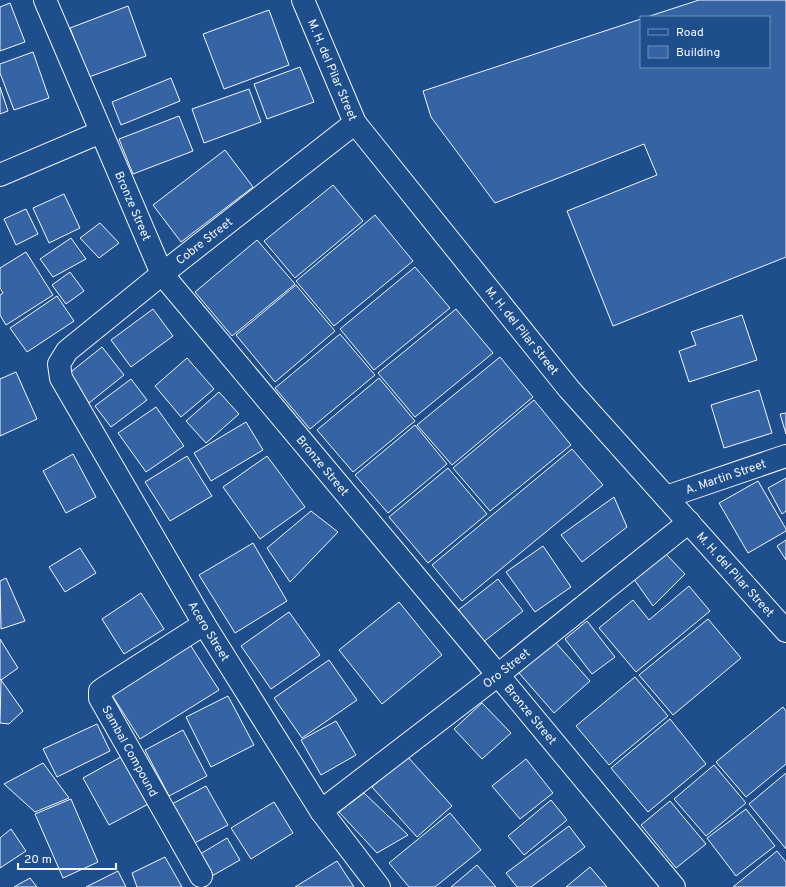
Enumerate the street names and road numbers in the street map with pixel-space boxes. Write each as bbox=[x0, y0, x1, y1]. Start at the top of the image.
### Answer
street label: M. H. del Pilar Street bbox=[303, 17, 360, 124]
street label: Bronze Street bbox=[110, 169, 154, 244]
street label: Cobre Street bbox=[173, 215, 236, 269]
street label: M. H. del Pilar Street bbox=[481, 284, 562, 379]
street label: Bronze Street bbox=[292, 433, 352, 500]
street label: A. Martin Street bbox=[683, 456, 768, 499]
street label: M. H. del Pilar Street bbox=[692, 529, 777, 621]
street label: Acero Street bbox=[184, 599, 233, 665]
street label: Oro Street bbox=[480, 645, 534, 693]
street label: Bronze Street bbox=[500, 681, 560, 748]
street label: Sambal Compound bbox=[97, 703, 161, 800]

